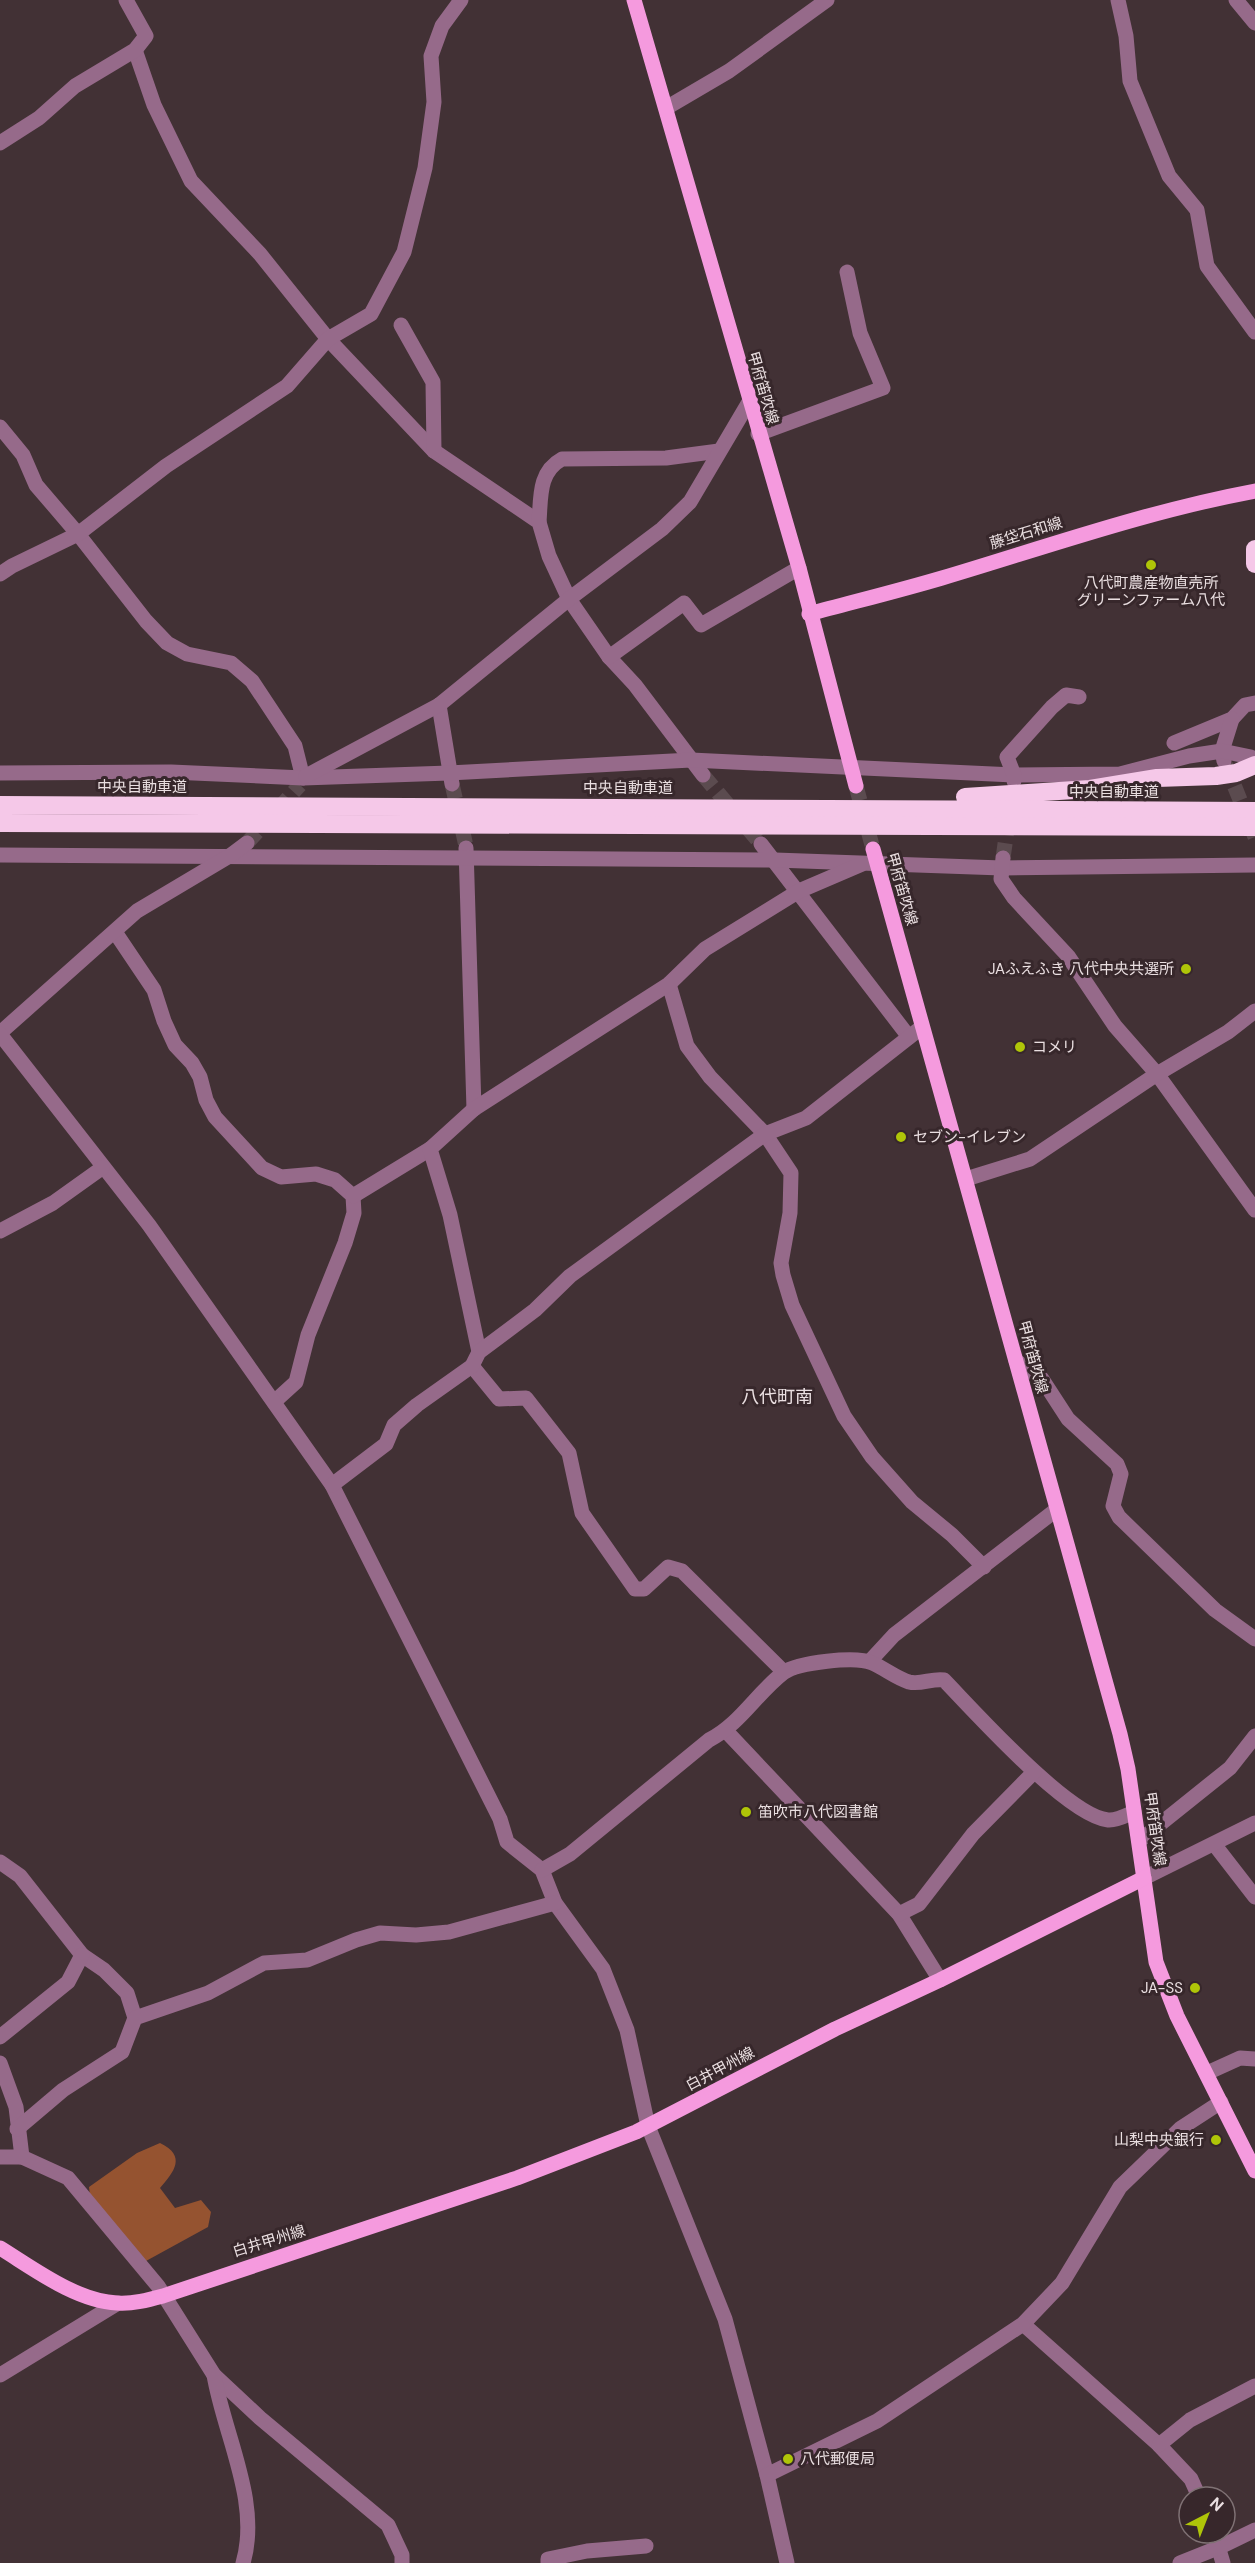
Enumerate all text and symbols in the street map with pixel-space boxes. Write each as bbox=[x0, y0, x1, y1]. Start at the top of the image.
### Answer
street label: 甲府笛吹線 bbox=[743, 349, 783, 427]
street label: 藤垈石和線 bbox=[987, 512, 1065, 554]
marker: 八代町農産物直売所 グリーンファーム八代 bbox=[1144, 558, 1158, 572]
place label: 八代町農産物直売所 グリーンファーム八代 bbox=[1077, 573, 1225, 610]
street label: 中央自動車道 bbox=[97, 777, 187, 797]
street label: 中央自動車道 bbox=[583, 778, 673, 798]
street label: 中央自動車道 bbox=[1069, 782, 1159, 802]
street label: 甲府笛吹線 bbox=[882, 850, 922, 928]
place label: JAふえふき 八代中央共選所 bbox=[988, 959, 1174, 979]
marker: JAふえふき 八代中央共選所 bbox=[1179, 962, 1193, 976]
place label: コメリ bbox=[1032, 1037, 1077, 1057]
marker: コメリ bbox=[1013, 1040, 1027, 1054]
place label: セブン-イレブン bbox=[913, 1127, 1026, 1147]
marker: セブン-イレブン bbox=[894, 1130, 908, 1144]
street label: 甲府笛吹線 bbox=[1014, 1318, 1052, 1396]
district label: 八代町南 bbox=[741, 1385, 813, 1409]
street label: 甲府笛吹線 bbox=[1140, 1790, 1170, 1868]
place label: 笛吹市八代図書館 bbox=[758, 1802, 878, 1822]
marker: 笛吹市八代図書館 bbox=[739, 1805, 753, 1819]
place label: JA-SS bbox=[1141, 1978, 1183, 1998]
marker: JA-SS bbox=[1188, 1981, 1202, 1995]
street label: 白井甲州線 bbox=[682, 2043, 758, 2095]
place label: 山梨中央銀行 bbox=[1114, 2130, 1204, 2150]
marker: 山梨中央銀行 bbox=[1209, 2133, 1223, 2147]
street label: 白井甲州線 bbox=[230, 2220, 308, 2262]
place label: 八代郵便局 bbox=[800, 2449, 875, 2469]
marker: 八代郵便局 bbox=[781, 2452, 795, 2466]
north arrow bbox=[1177, 2485, 1237, 2545]
text: N bbox=[1205, 2493, 1228, 2516]

